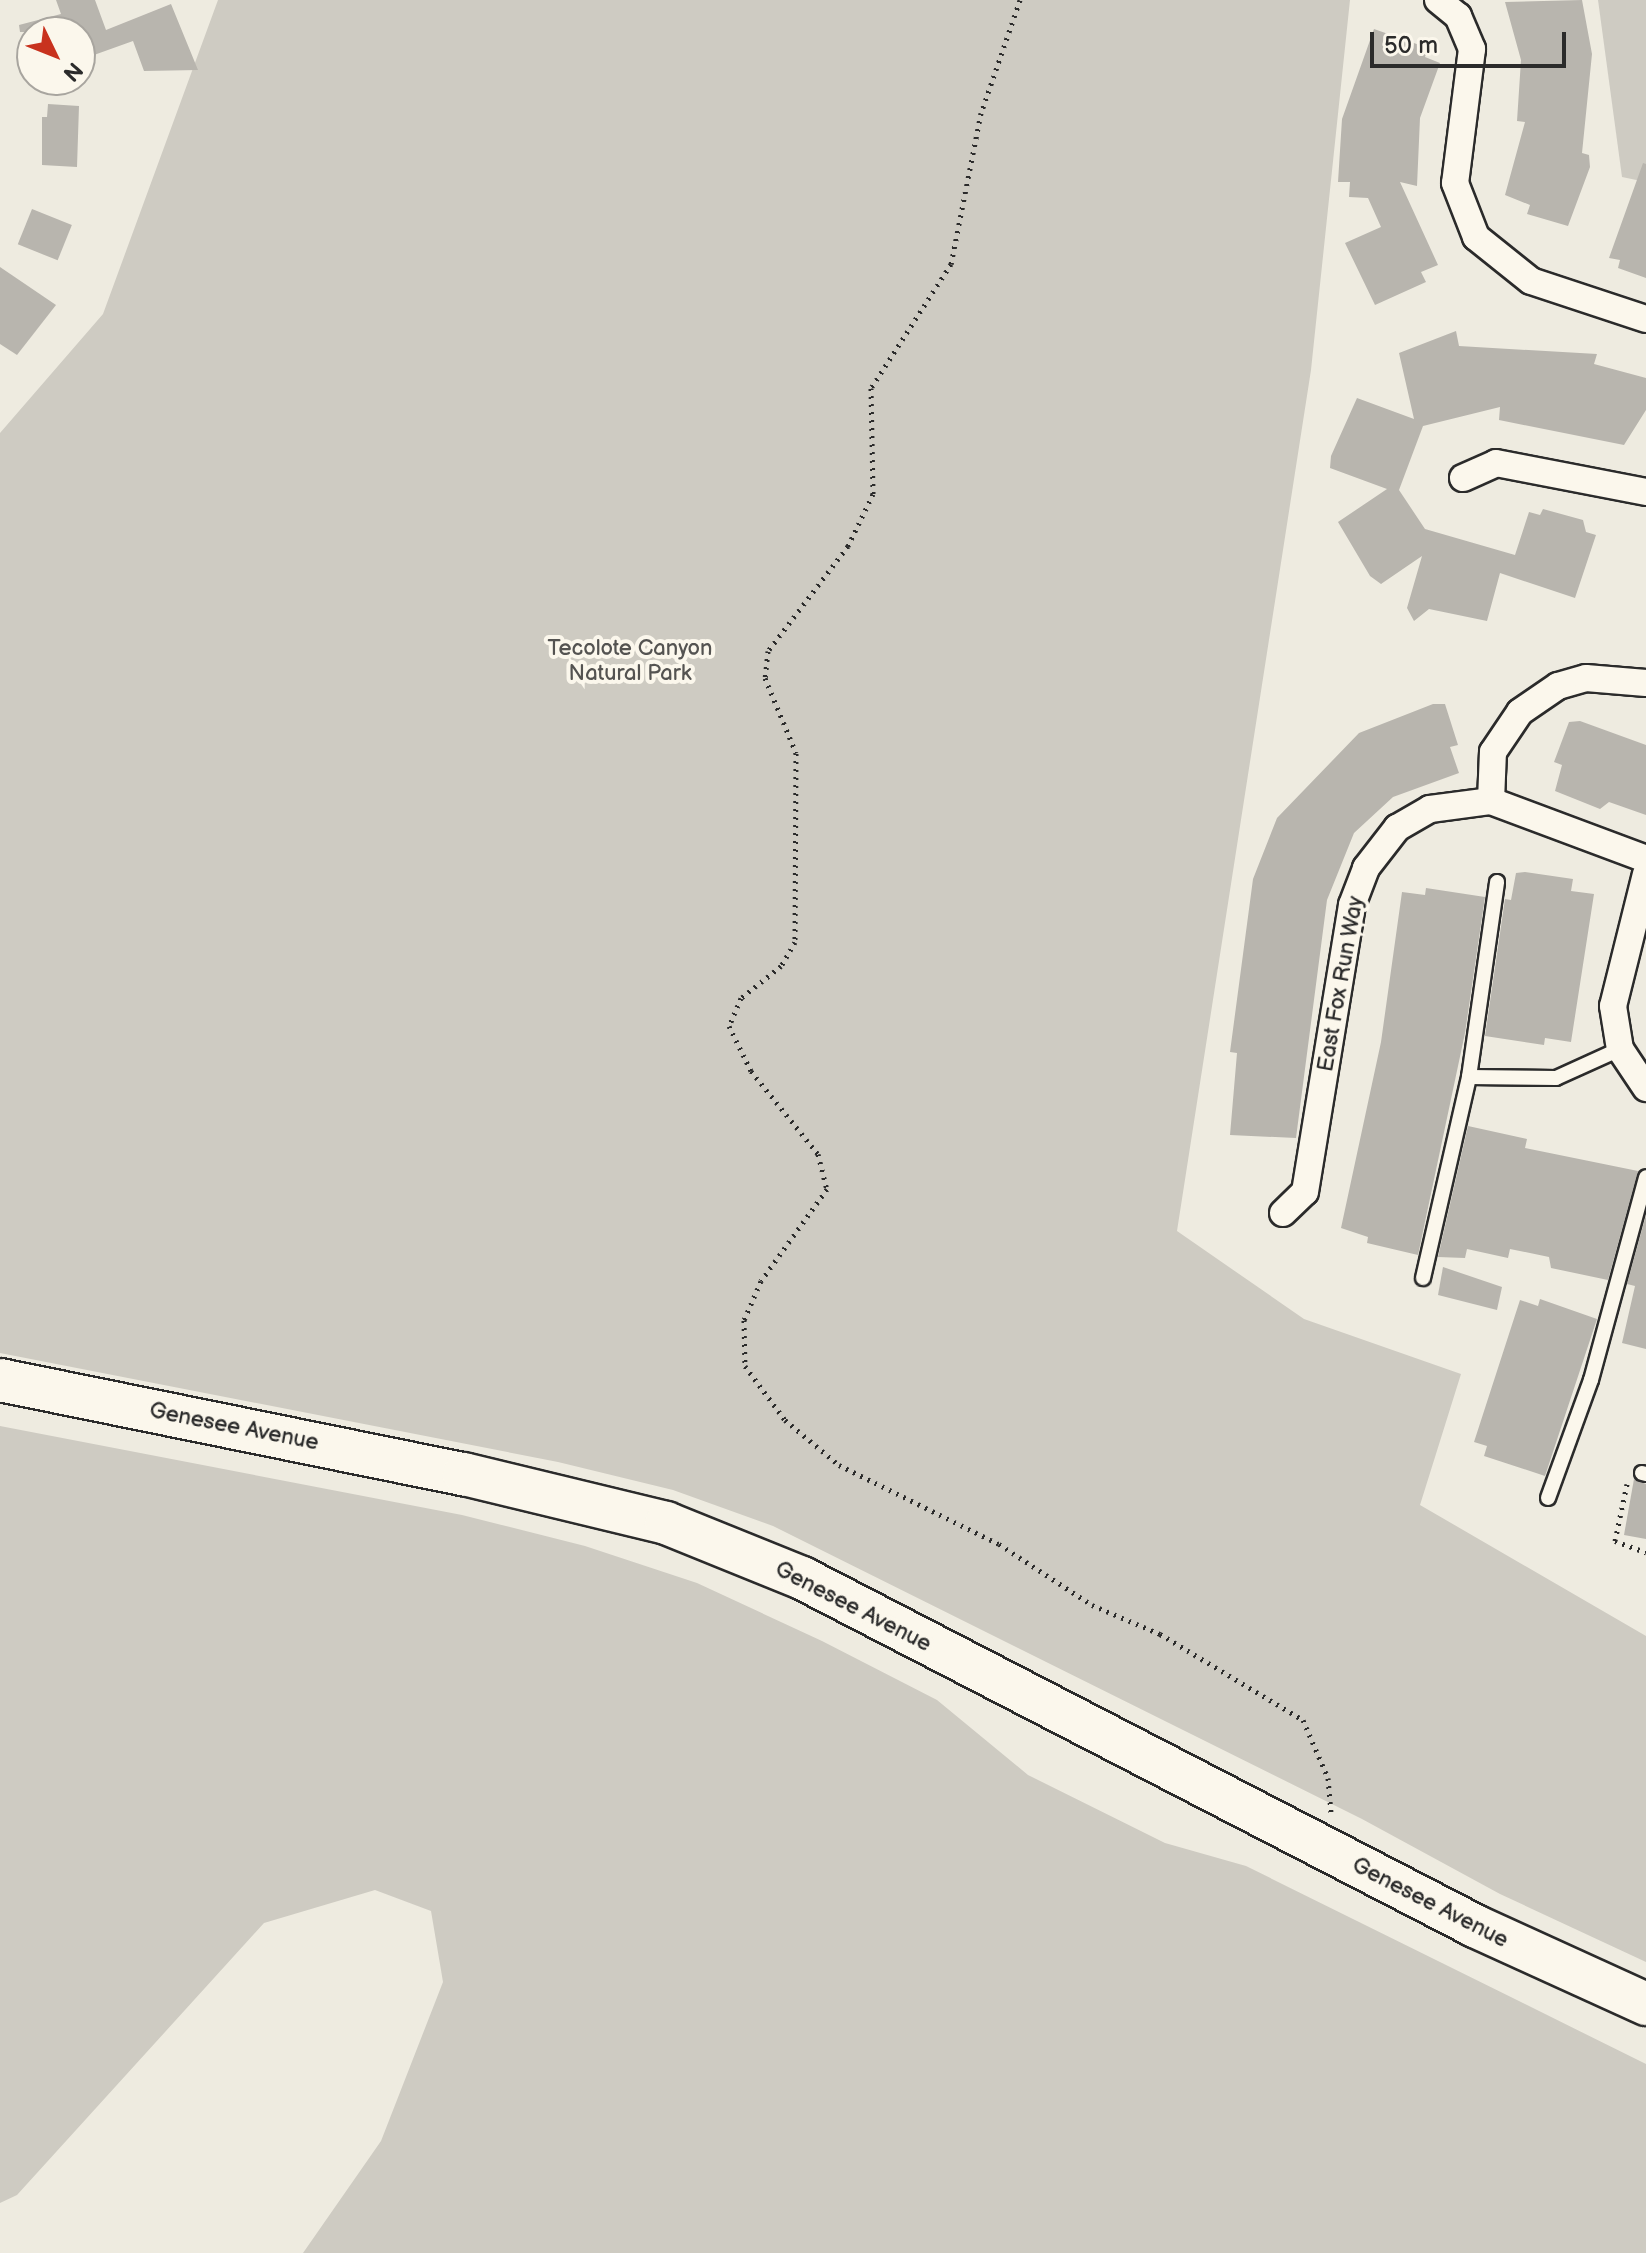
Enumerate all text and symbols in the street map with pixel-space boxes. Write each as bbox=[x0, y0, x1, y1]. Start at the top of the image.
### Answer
north arrow bbox=[16, 16, 96, 96]
scale bar bbox=[1374, 16, 1570, 66]
text: 50 m bbox=[1384, 31, 1438, 60]
text: N bbox=[57, 56, 88, 87]
park label: Tecolote Canyon Natural Park bbox=[548, 635, 712, 686]
street label: East Fox Run Way bbox=[1313, 894, 1369, 1074]
street label: Genesee Avenue bbox=[147, 1398, 321, 1456]
street label: Genesee Avenue bbox=[770, 1556, 936, 1658]
street label: Genesee Avenue bbox=[1347, 1852, 1513, 1954]

